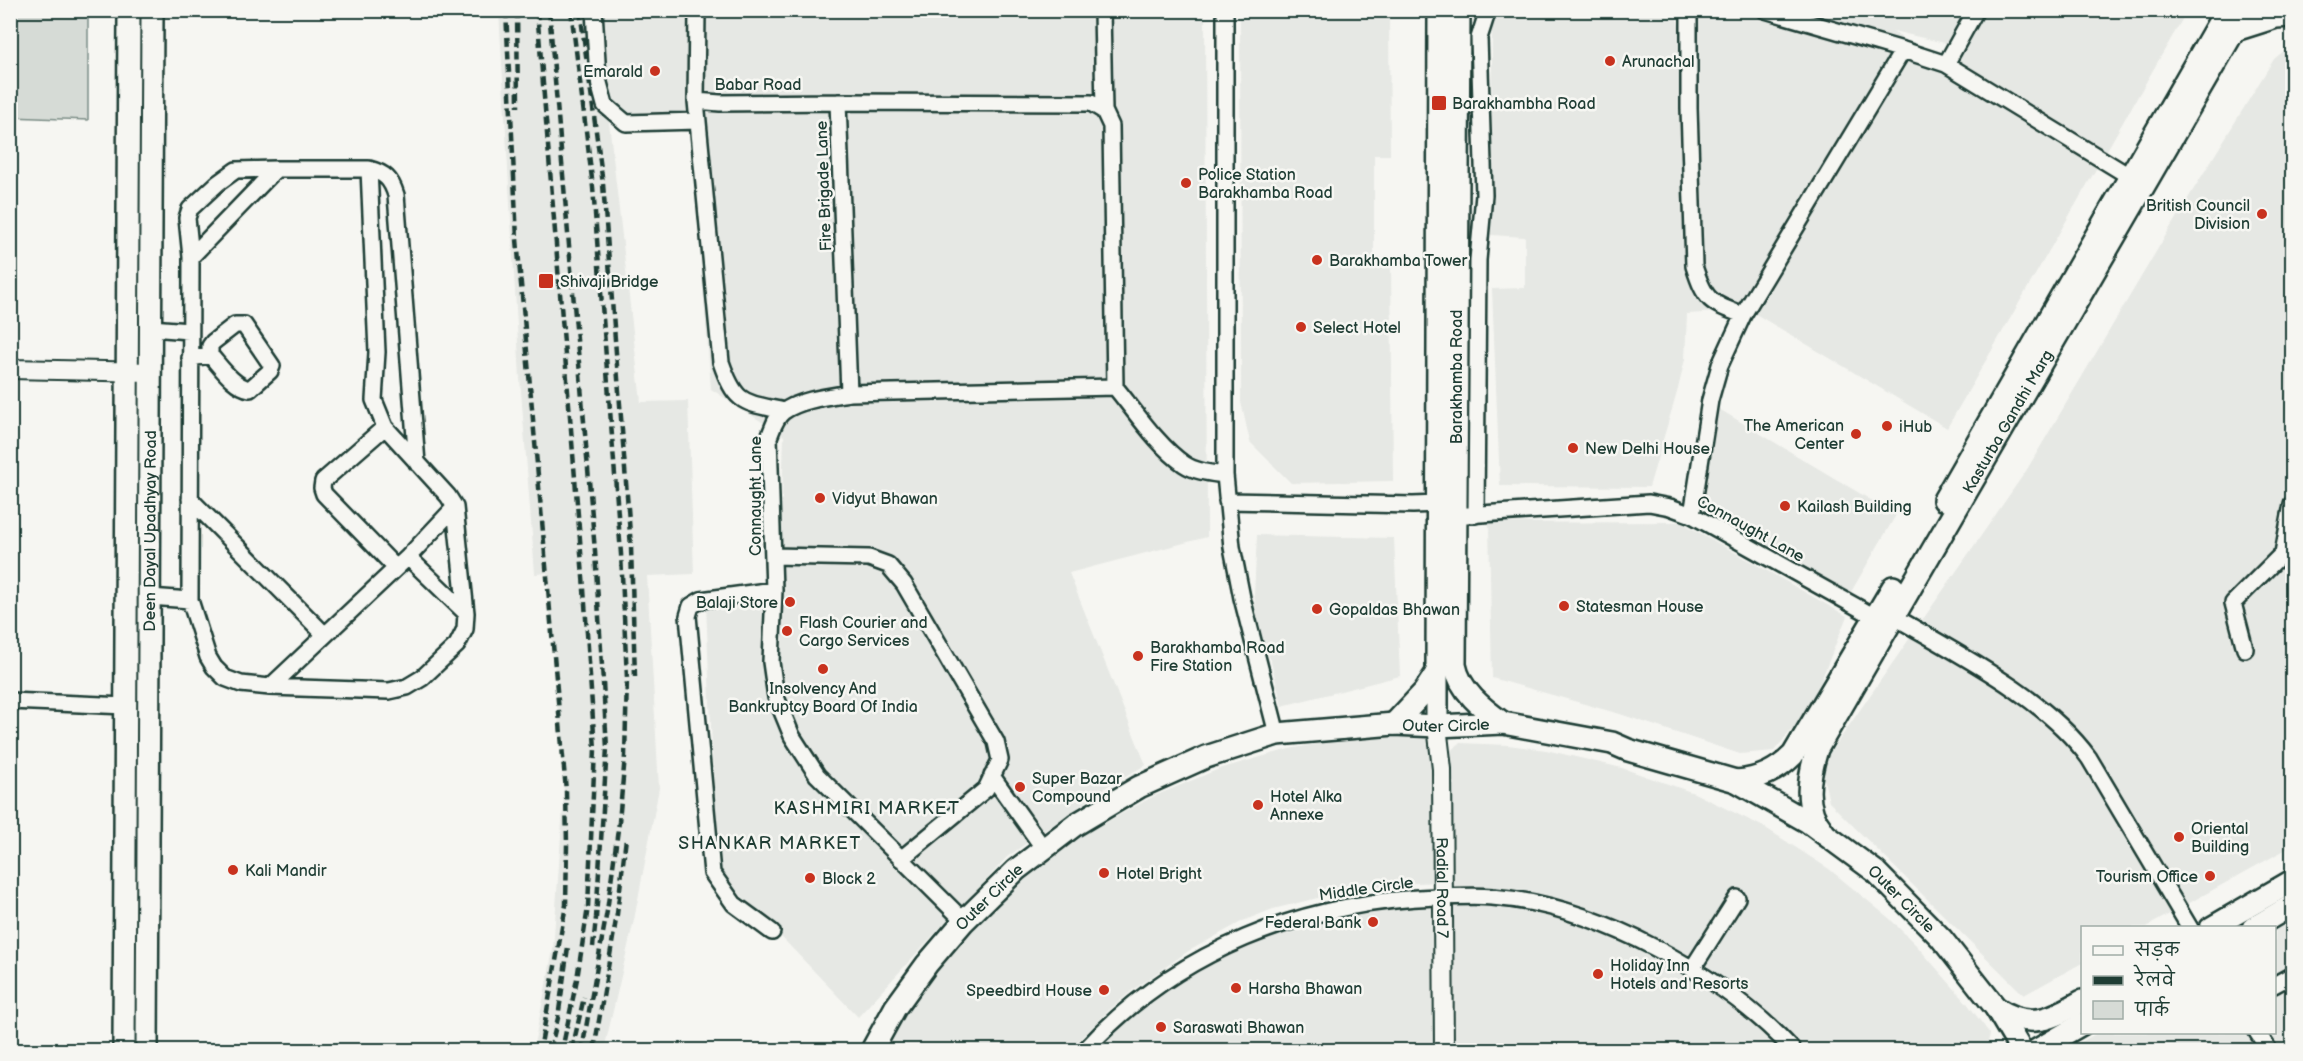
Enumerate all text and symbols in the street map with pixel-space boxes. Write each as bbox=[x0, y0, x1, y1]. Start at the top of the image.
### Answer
place label: Arunachal bbox=[1622, 53, 1695, 72]
marker: Arunachal bbox=[1603, 54, 1617, 68]
place label: Emarald bbox=[583, 63, 643, 82]
marker: Emarald bbox=[648, 64, 662, 78]
street label: Babar Road bbox=[715, 76, 801, 95]
marker: Barakhambha Road bbox=[1430, 94, 1448, 112]
place label: Barakhambha Road bbox=[1452, 95, 1596, 114]
street label: Fire Brigade Lane bbox=[813, 120, 836, 252]
place label: Police Station Barakhamba Road bbox=[1198, 166, 1333, 203]
marker: Police Station Barakhamba Road bbox=[1179, 176, 1193, 190]
place label: British Council Division bbox=[2146, 197, 2250, 234]
marker: British Council Division bbox=[2255, 207, 2269, 221]
place label: Barakhamba Tower bbox=[1329, 252, 1468, 271]
marker: Barakhamba Tower bbox=[1310, 253, 1324, 267]
marker: Shivaji Bridge bbox=[537, 272, 555, 290]
place label: Shivaji Bridge bbox=[560, 273, 659, 292]
street label: Barakhamba Road bbox=[1448, 310, 1467, 444]
place label: Select Hotel bbox=[1313, 319, 1401, 338]
marker: Select Hotel bbox=[1294, 320, 1308, 334]
street label: Kasturba Gandhi Marg bbox=[1959, 347, 2058, 497]
place label: The American Center bbox=[1744, 417, 1844, 454]
place label: iHub bbox=[1899, 418, 1932, 437]
marker: iHub bbox=[1880, 419, 1894, 433]
marker: The American Center bbox=[1849, 427, 1863, 441]
street label: Deen Dayal Upadhyay Road bbox=[141, 430, 161, 632]
street label: Connaught Lane bbox=[747, 435, 766, 556]
place label: New Delhi House bbox=[1585, 440, 1710, 459]
marker: New Delhi House bbox=[1566, 441, 1580, 455]
place label: Vidyut Bhawan bbox=[832, 490, 938, 509]
marker: Vidyut Bhawan bbox=[813, 491, 827, 505]
street label: Connaught Lane bbox=[1693, 492, 1808, 567]
place label: Kailash Building bbox=[1797, 498, 1912, 517]
marker: Kailash Building bbox=[1778, 499, 1792, 513]
place label: Balaji Store bbox=[696, 594, 779, 613]
marker: Balaji Store bbox=[783, 595, 797, 609]
place label: Statesman House bbox=[1576, 598, 1704, 617]
marker: Statesman House bbox=[1557, 599, 1571, 613]
place label: Gopaldas Bhawan bbox=[1329, 601, 1460, 620]
marker: Gopaldas Bhawan bbox=[1310, 602, 1324, 616]
place label: Flash Courier and Cargo Services bbox=[799, 614, 928, 651]
marker: Flash Courier and Cargo Services bbox=[780, 624, 794, 638]
place label: Barakhamba Road Fire Station bbox=[1150, 639, 1285, 676]
marker: Barakhamba Road Fire Station bbox=[1131, 649, 1145, 663]
marker: Insolvency And Bankruptcy Board Of India bbox=[816, 662, 830, 676]
place label: Insolvency And Bankruptcy Board Of India bbox=[728, 680, 918, 717]
street label: Outer Circle bbox=[1402, 716, 1491, 737]
place label: Super Bazar Compound bbox=[1032, 770, 1122, 807]
marker: Super Bazar Compound bbox=[1013, 780, 1027, 794]
place label: Hotel Alka Annexe bbox=[1270, 788, 1342, 825]
district label: KASHMIRI MARKET bbox=[773, 798, 961, 819]
marker: Hotel Alka Annexe bbox=[1251, 798, 1265, 812]
place label: Oriental Building bbox=[2191, 820, 2249, 857]
marker: Oriental Building bbox=[2172, 830, 2186, 844]
district label: SHANKAR MARKET bbox=[678, 833, 862, 854]
street label: Radial Road 7 bbox=[1431, 837, 1451, 938]
street label: Outer Circle bbox=[952, 860, 1028, 935]
place label: Kali Mandir bbox=[245, 862, 327, 881]
street label: Outer Circle bbox=[1864, 862, 1939, 938]
marker: Kali Mandir bbox=[226, 863, 240, 877]
place label: Hotel Bright bbox=[1116, 865, 1202, 884]
marker: Hotel Bright bbox=[1097, 866, 1111, 880]
place label: Tourism Office bbox=[2096, 868, 2199, 887]
marker: Tourism Office bbox=[2203, 869, 2217, 883]
place label: Block 2 bbox=[822, 870, 876, 889]
marker: Block 2 bbox=[803, 871, 817, 885]
street label: Middle Circle bbox=[1318, 873, 1415, 906]
place label: Federal Bank bbox=[1265, 914, 1361, 933]
marker: Federal Bank bbox=[1366, 915, 1380, 929]
legend bbox=[2081, 926, 2276, 1034]
text: सड़क bbox=[2134, 940, 2180, 961]
place label: Holiday Inn Hotels and Resorts bbox=[1610, 957, 1748, 994]
text: रेलवे bbox=[2133, 964, 2176, 991]
marker: Holiday Inn Hotels and Resorts bbox=[1591, 967, 1605, 981]
place label: Harsha Bhawan bbox=[1248, 980, 1362, 999]
marker: Harsha Bhawan bbox=[1229, 981, 1243, 995]
place label: Speedbird House bbox=[966, 982, 1093, 1001]
marker: Speedbird House bbox=[1097, 983, 1111, 997]
text: पार्क bbox=[2134, 996, 2170, 1021]
place label: Saraswati Bhawan bbox=[1173, 1019, 1304, 1038]
marker: Saraswati Bhawan bbox=[1154, 1020, 1168, 1034]

